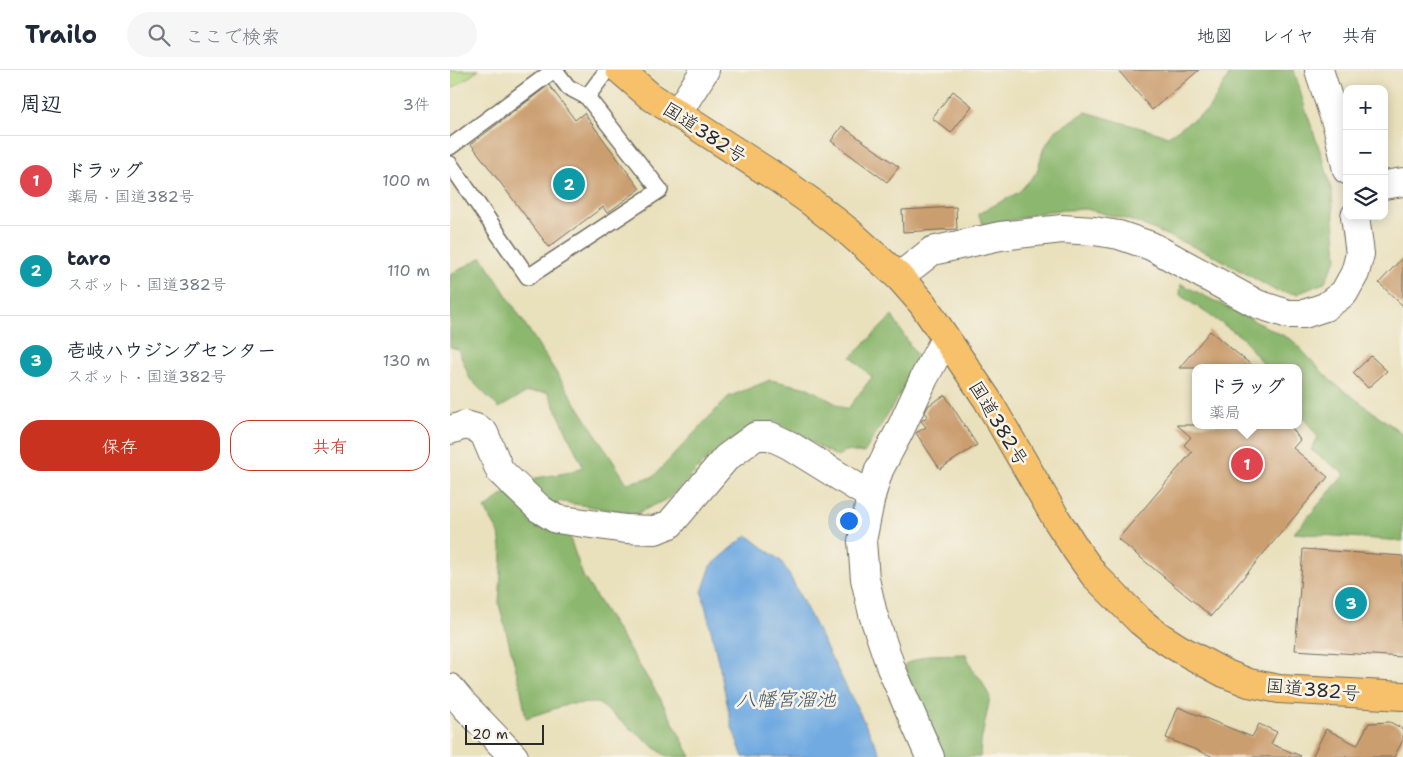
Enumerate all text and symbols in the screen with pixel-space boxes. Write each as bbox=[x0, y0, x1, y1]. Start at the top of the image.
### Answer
search box bbox=[127, 12, 477, 57]
text: Trailo bbox=[25, 19, 97, 51]
icon: search bbox=[145, 21, 173, 49]
text: ここで検索 bbox=[185, 24, 280, 49]
text: 地図 bbox=[1197, 24, 1233, 48]
text: レイヤ bbox=[1261, 24, 1314, 48]
text: 共有 bbox=[1342, 24, 1378, 48]
map controls bbox=[1343, 85, 1388, 220]
button: + bbox=[1343, 85, 1388, 130]
text: 周辺 bbox=[20, 90, 62, 118]
text: 3件 bbox=[403, 94, 430, 115]
street label: 国道382号 bbox=[658, 96, 751, 169]
button: − bbox=[1343, 130, 1388, 175]
text: ドラッグ bbox=[67, 158, 143, 183]
pin: 2 bbox=[553, 165, 585, 203]
text: 1 bbox=[32, 170, 40, 191]
text: 100 m bbox=[382, 170, 430, 191]
button: layers bbox=[1343, 175, 1388, 220]
text: 薬局 · 国道382号 bbox=[67, 186, 195, 207]
text: taro bbox=[67, 246, 111, 271]
text: 2 bbox=[30, 260, 42, 281]
text: 110 m bbox=[387, 260, 430, 281]
text: スポット · 国道382号 bbox=[67, 274, 227, 295]
text: 壱岐ハウジングセンター bbox=[67, 338, 276, 363]
text: 3 bbox=[30, 350, 42, 371]
text: 130 m bbox=[383, 350, 430, 371]
popup bbox=[1192, 364, 1302, 429]
text: スポット · 国道382号 bbox=[67, 366, 227, 387]
text: ドラッグ bbox=[1209, 374, 1285, 399]
street label: 国道382号 bbox=[963, 376, 1034, 471]
text: 薬局 bbox=[1209, 402, 1241, 423]
button: 保存 bbox=[20, 420, 220, 471]
button: 共有 bbox=[230, 420, 430, 471]
pin: 1 bbox=[1231, 445, 1263, 483]
your location bbox=[836, 508, 862, 534]
pin: 3 bbox=[1335, 584, 1367, 622]
street label: 国道382号 bbox=[1264, 673, 1361, 706]
water label: 八幡宮溜池 bbox=[736, 686, 837, 712]
scale bar bbox=[465, 722, 544, 745]
text: 20 m bbox=[472, 725, 508, 743]

